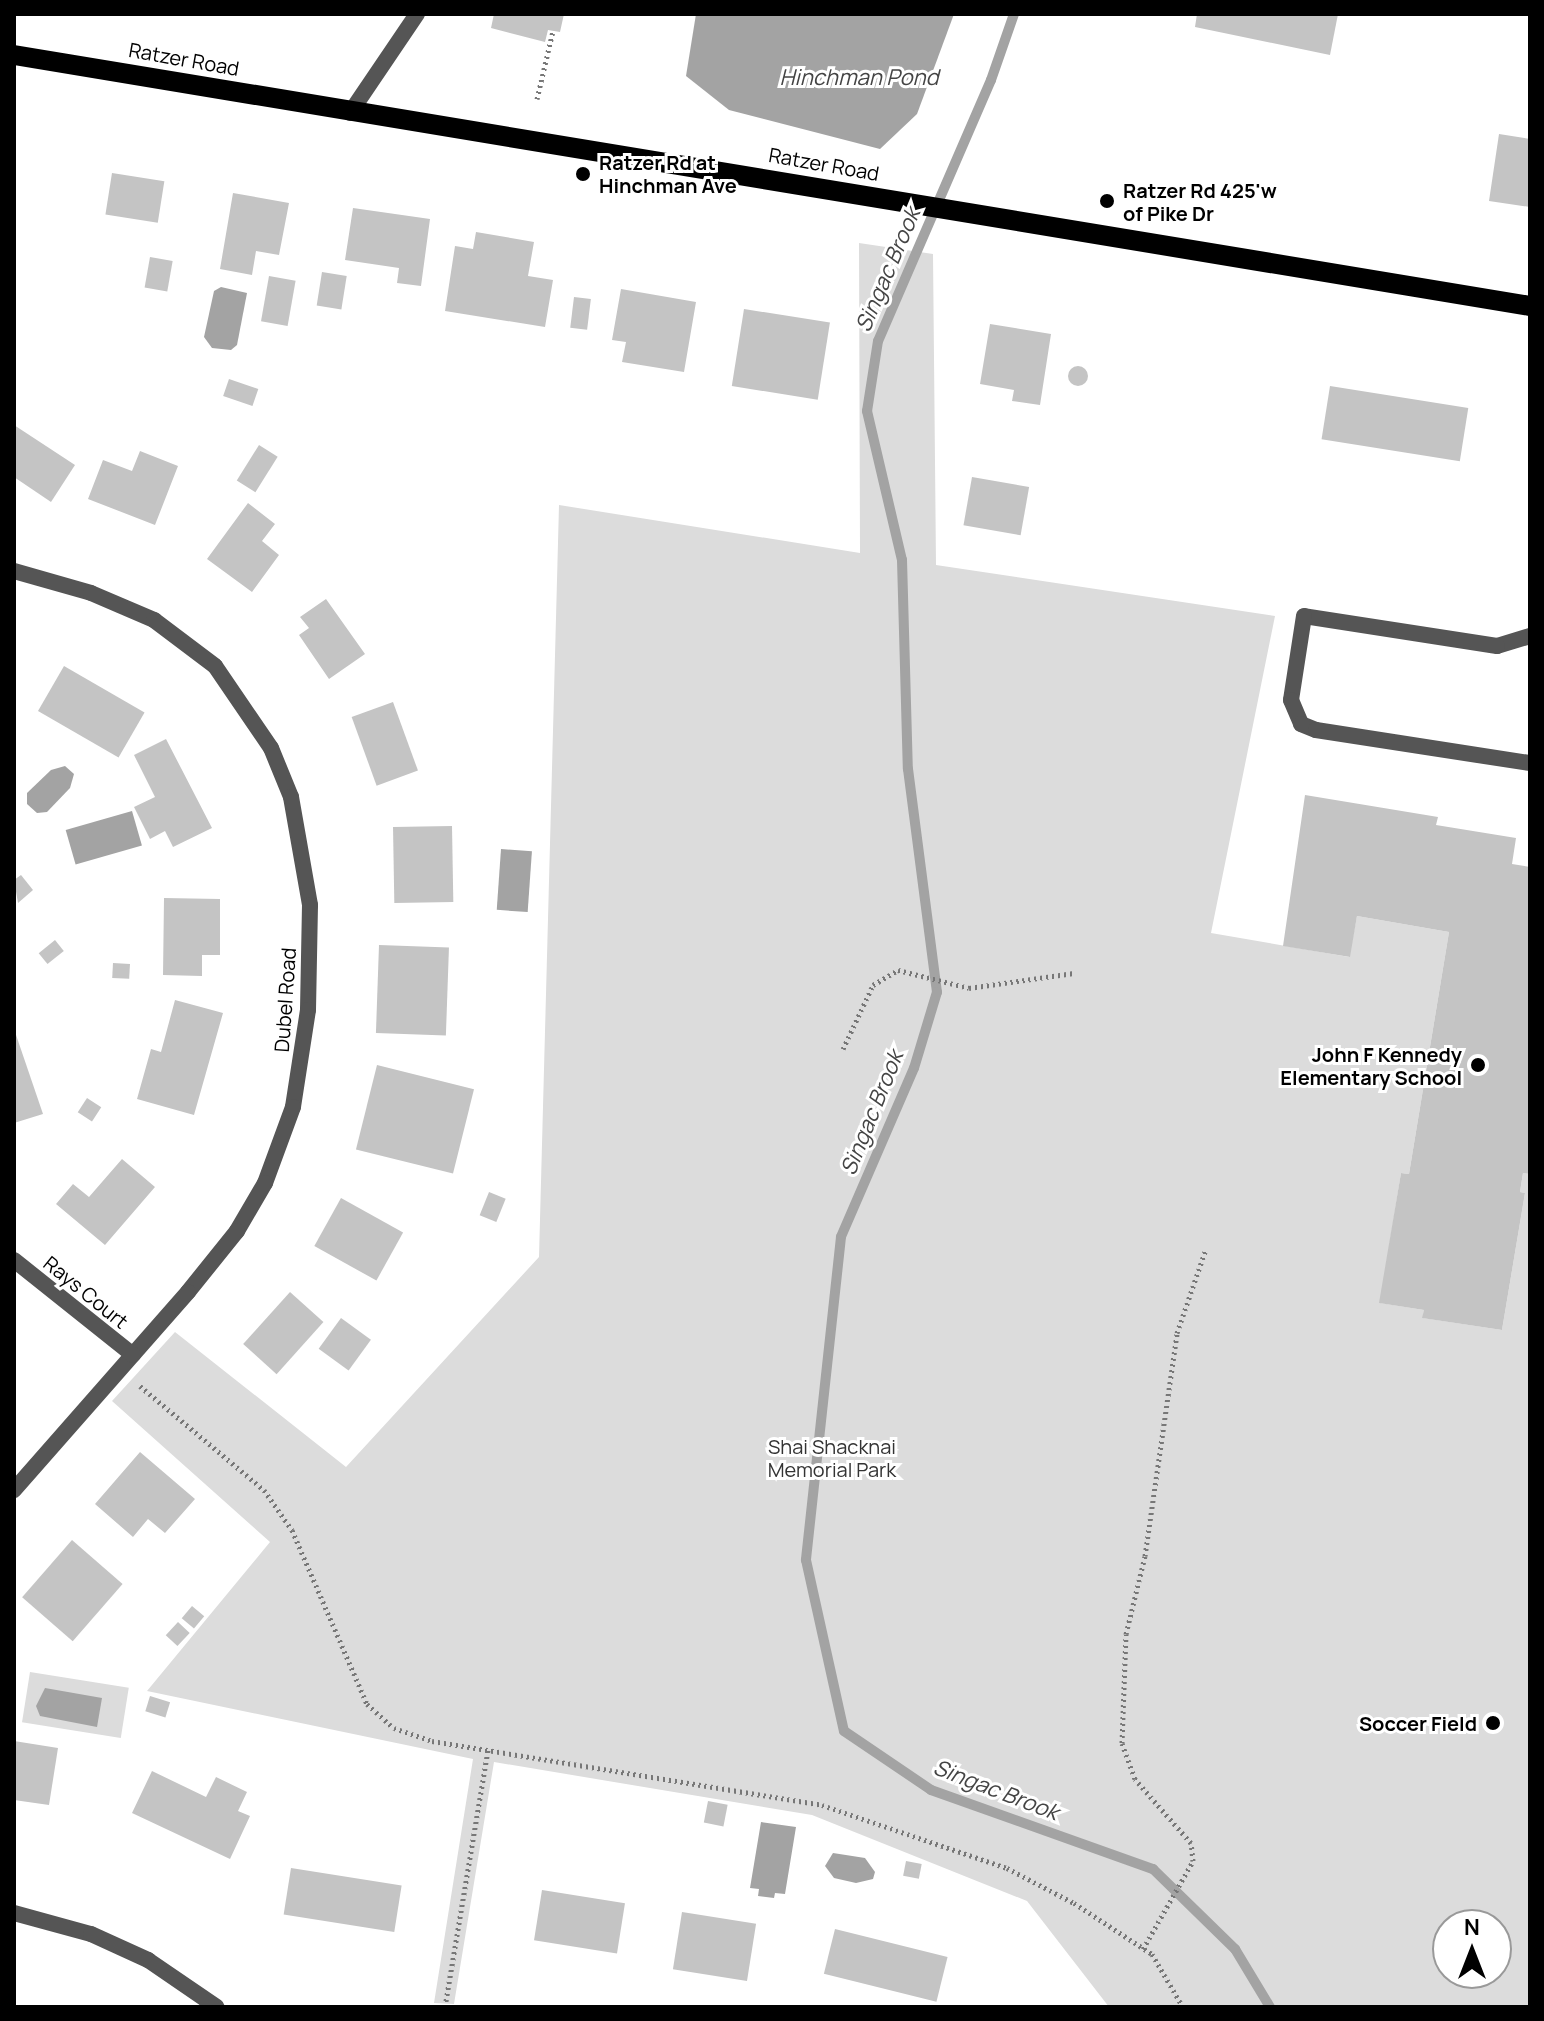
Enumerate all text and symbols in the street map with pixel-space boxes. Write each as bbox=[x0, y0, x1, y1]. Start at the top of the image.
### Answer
street label: Ratzer Road bbox=[127, 37, 241, 81]
water label: Hinchman Pond bbox=[779, 65, 939, 91]
street label: Ratzer Road bbox=[767, 142, 881, 186]
place label: Ratzer Rd at Hinchman Ave bbox=[599, 150, 737, 197]
marker: Ratzer Rd at Hinchman Ave bbox=[574, 165, 592, 183]
place label: Ratzer Rd 425'w of Pike Dr bbox=[1123, 178, 1277, 225]
marker: Ratzer Rd 425'w of Pike Dr bbox=[1098, 192, 1116, 210]
water label: Singac Brook bbox=[850, 204, 926, 336]
street label: Dubel Road bbox=[269, 947, 301, 1053]
place label: John F Kennedy Elementary School bbox=[1280, 1042, 1462, 1089]
water label: Singac Brook bbox=[835, 1047, 909, 1179]
marker: John F Kennedy Elementary School bbox=[1469, 1056, 1487, 1074]
street label: Rays Court bbox=[39, 1251, 133, 1333]
park label: Shai Shacknai Memorial Park bbox=[768, 1435, 896, 1482]
place label: Soccer Field bbox=[1359, 1711, 1477, 1735]
marker: Soccer Field bbox=[1484, 1714, 1502, 1732]
water label: Singac Brook bbox=[930, 1754, 1062, 1826]
north arrow bbox=[1432, 1909, 1512, 1989]
text: N bbox=[1464, 1912, 1480, 1942]

